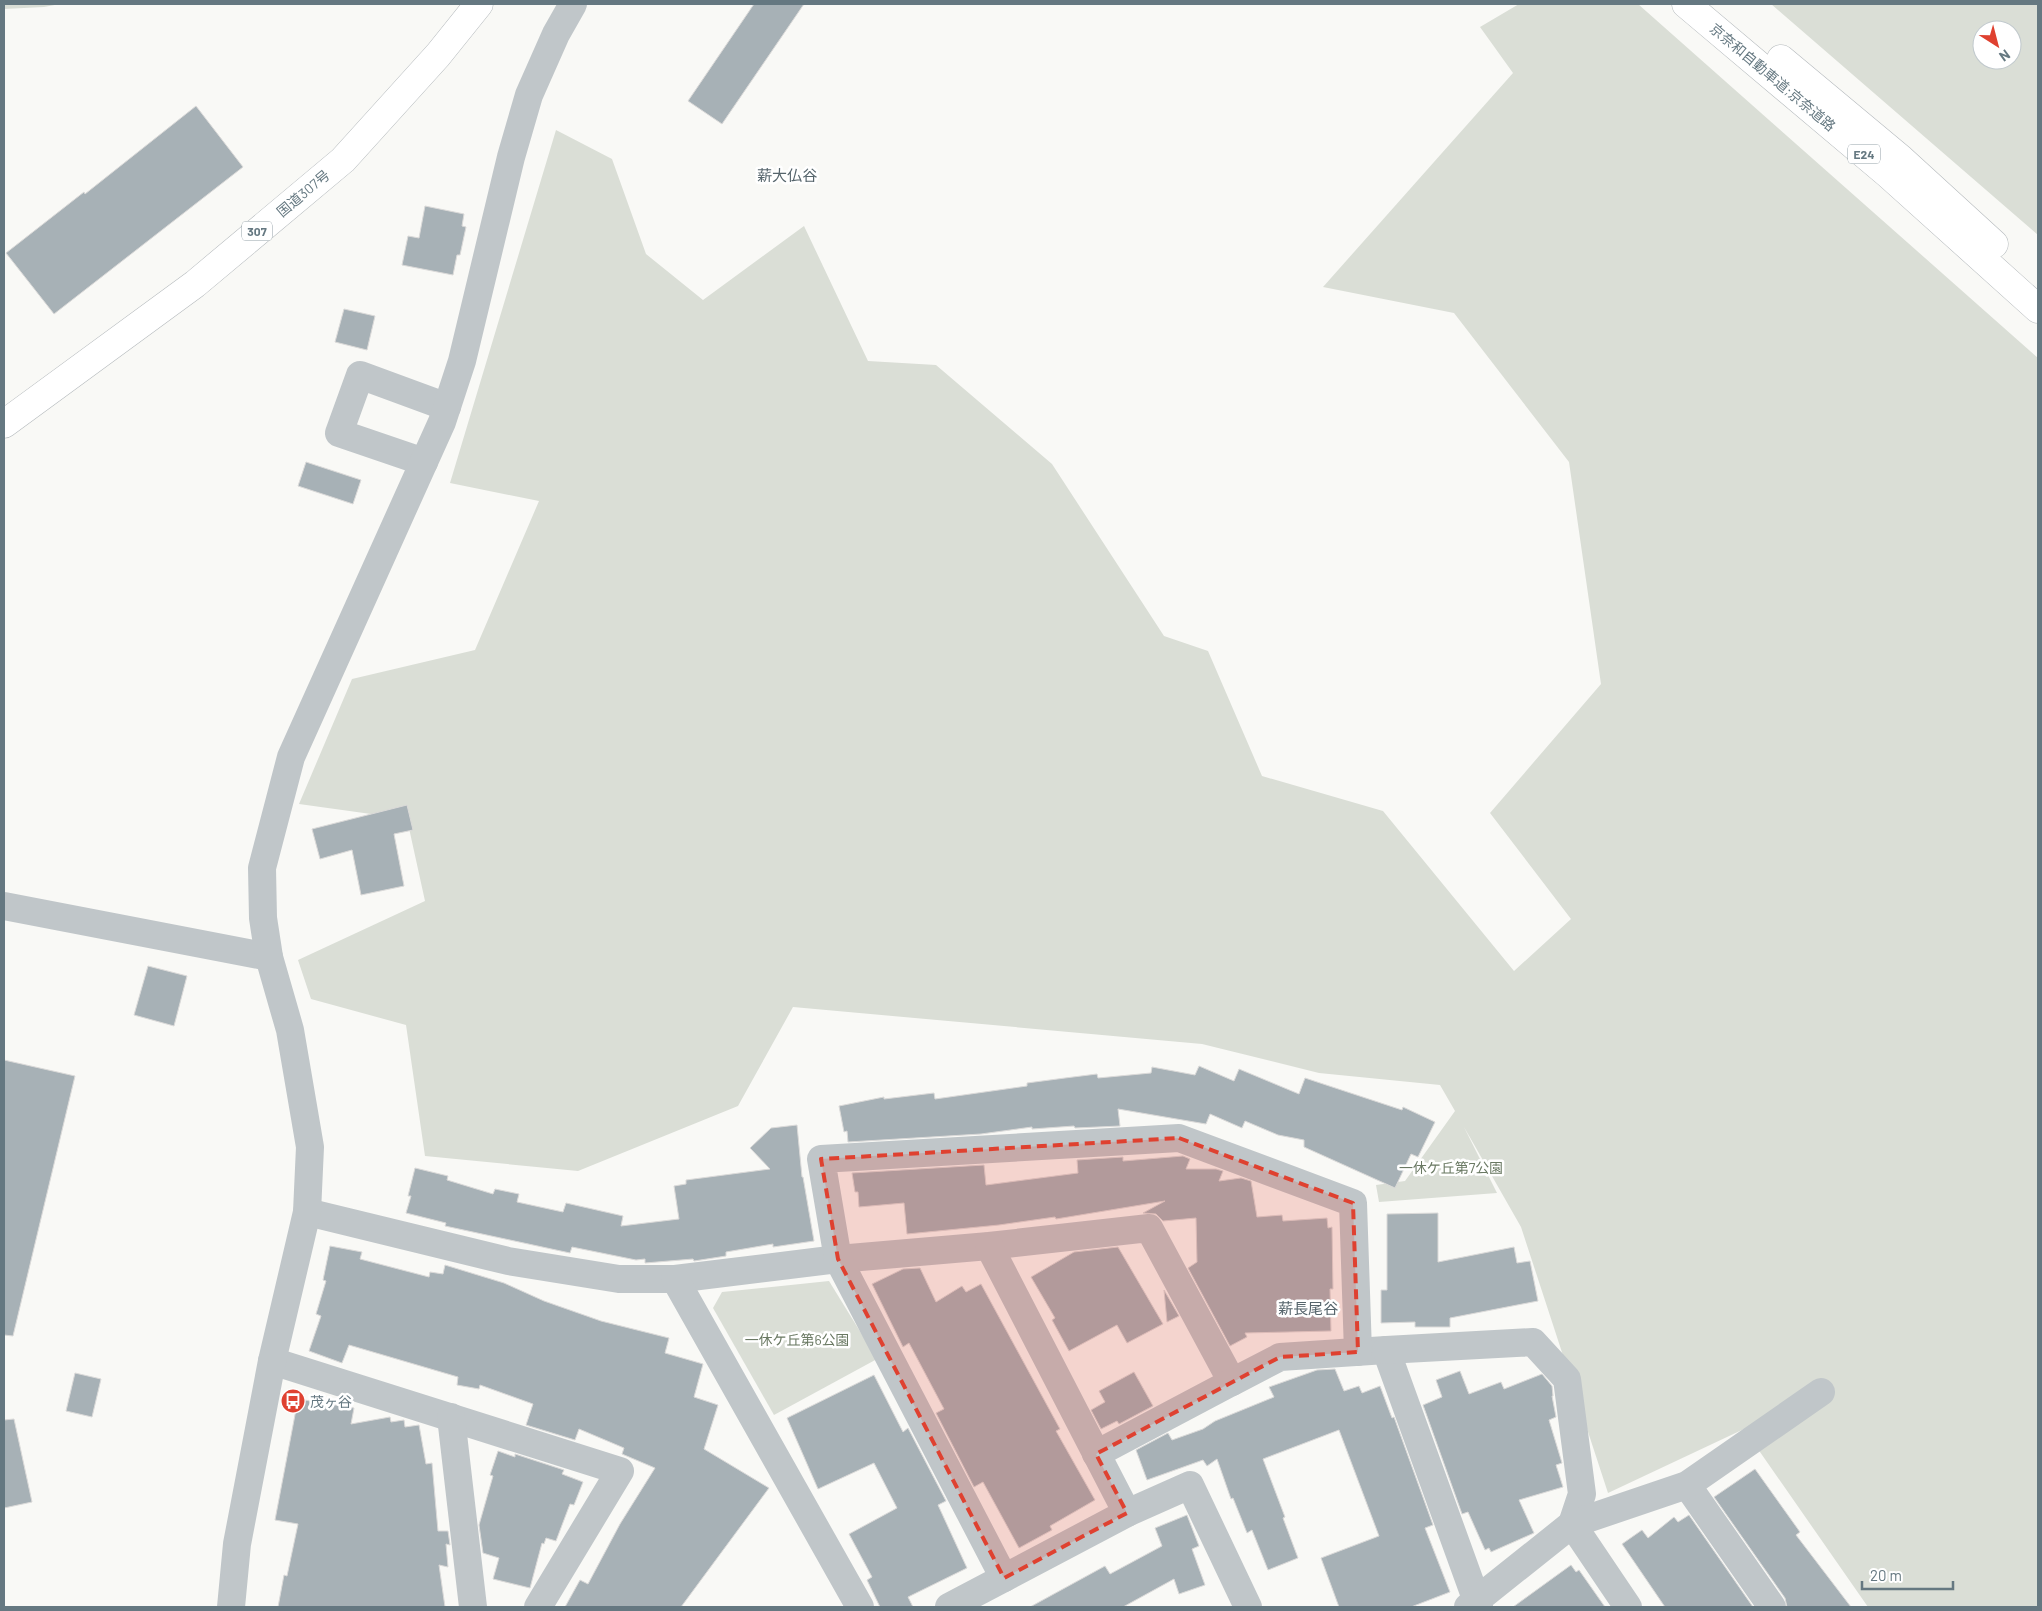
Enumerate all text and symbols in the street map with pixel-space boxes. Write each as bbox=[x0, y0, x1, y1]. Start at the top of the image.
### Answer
street label: 京奈和自動車道;京奈道路 bbox=[1707, 20, 1839, 134]
north arrow bbox=[1972, 20, 2022, 70]
text: N bbox=[1996, 46, 2014, 66]
road number: E24 bbox=[1848, 144, 1880, 164]
street label: 国道307号 bbox=[273, 166, 333, 220]
district label: 薪大仏谷 bbox=[757, 166, 817, 184]
road number: 307 bbox=[242, 222, 272, 240]
park label: 一休ケ丘第7公園 bbox=[1399, 1159, 1503, 1176]
district label: 薪長尾谷 bbox=[1278, 1299, 1338, 1317]
park label: 一休ケ丘第6公園 bbox=[744, 1331, 850, 1348]
bus stop icon: 茂ヶ谷 bbox=[280, 1388, 306, 1414]
place label: 茂ヶ谷 bbox=[310, 1393, 352, 1410]
scale bar bbox=[1862, 1558, 1953, 1590]
text: 20 m bbox=[1870, 1566, 1902, 1584]

